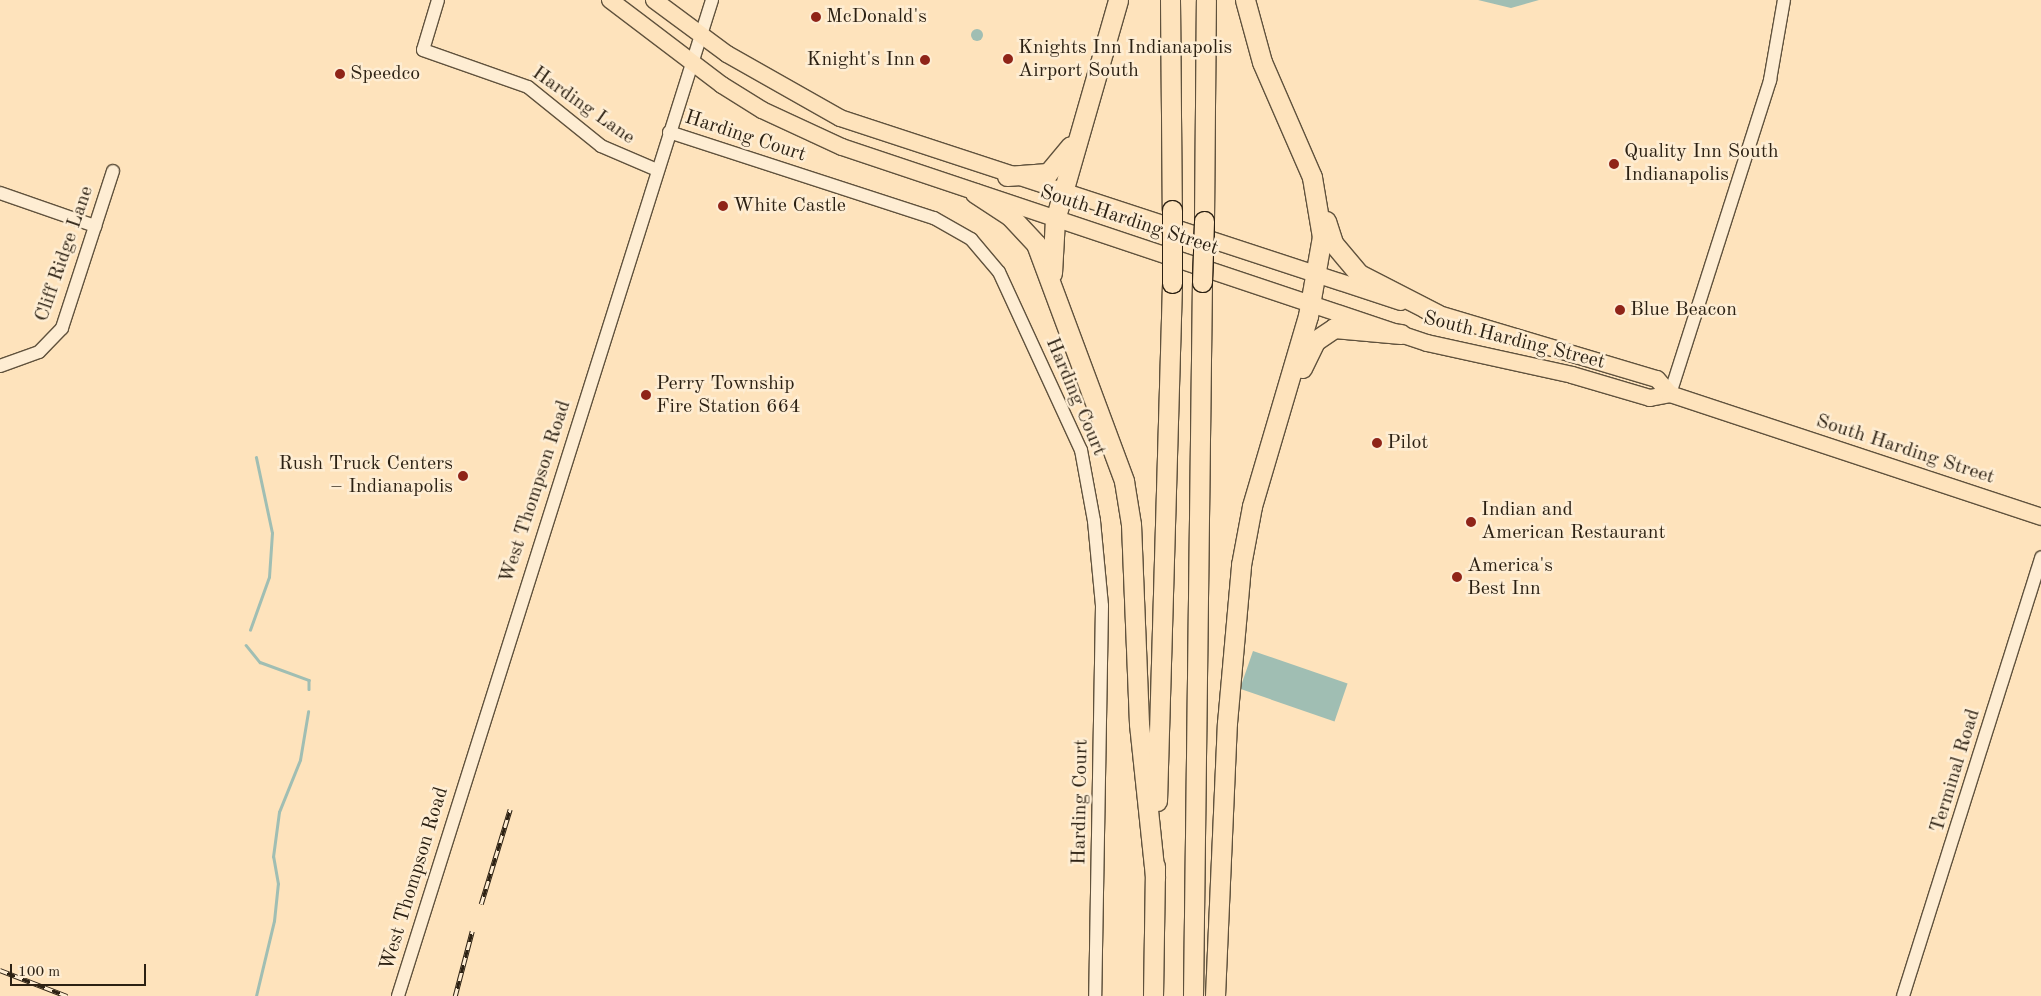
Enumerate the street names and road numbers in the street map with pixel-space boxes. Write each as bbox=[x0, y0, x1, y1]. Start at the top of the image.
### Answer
street label: Harding Lane bbox=[527, 62, 639, 150]
street label: Harding Court bbox=[681, 106, 809, 168]
street label: South Harding Street bbox=[1037, 181, 1221, 261]
street label: Cliff Ridge Lane bbox=[31, 183, 99, 325]
street label: South Harding Street bbox=[1421, 307, 1607, 375]
street label: Harding Court bbox=[1039, 334, 1111, 460]
street label: West Thompson Road bbox=[495, 398, 577, 586]
street label: South Harding Street bbox=[1813, 410, 1997, 490]
street label: Terminal Road bbox=[1926, 706, 1986, 836]
street label: Harding Court bbox=[1068, 739, 1094, 865]
street label: West Thompson Road bbox=[376, 784, 454, 974]

